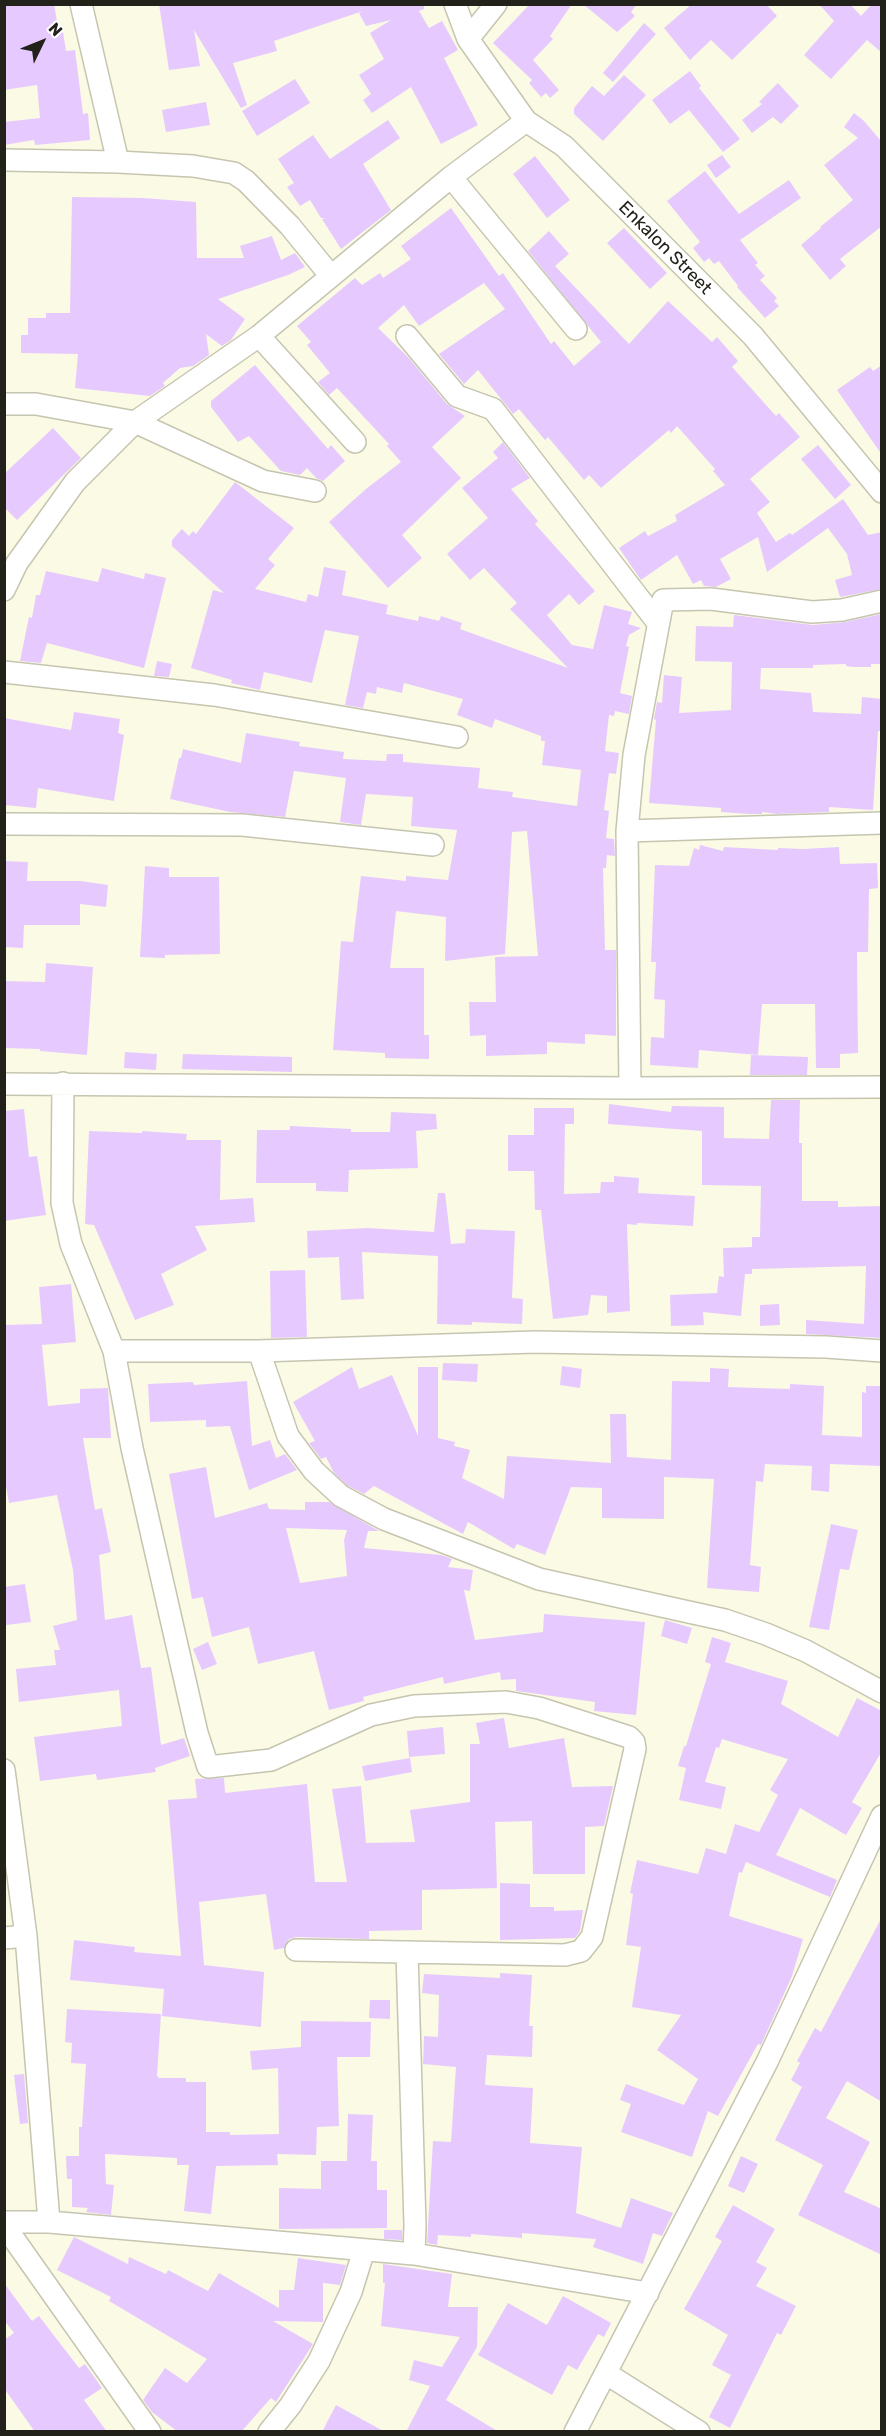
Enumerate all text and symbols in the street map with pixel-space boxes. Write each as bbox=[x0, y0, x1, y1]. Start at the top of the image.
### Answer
north arrow bbox=[12, 12, 72, 72]
text: N bbox=[45, 19, 66, 40]
street label: Enkalon Street bbox=[614, 197, 716, 299]

